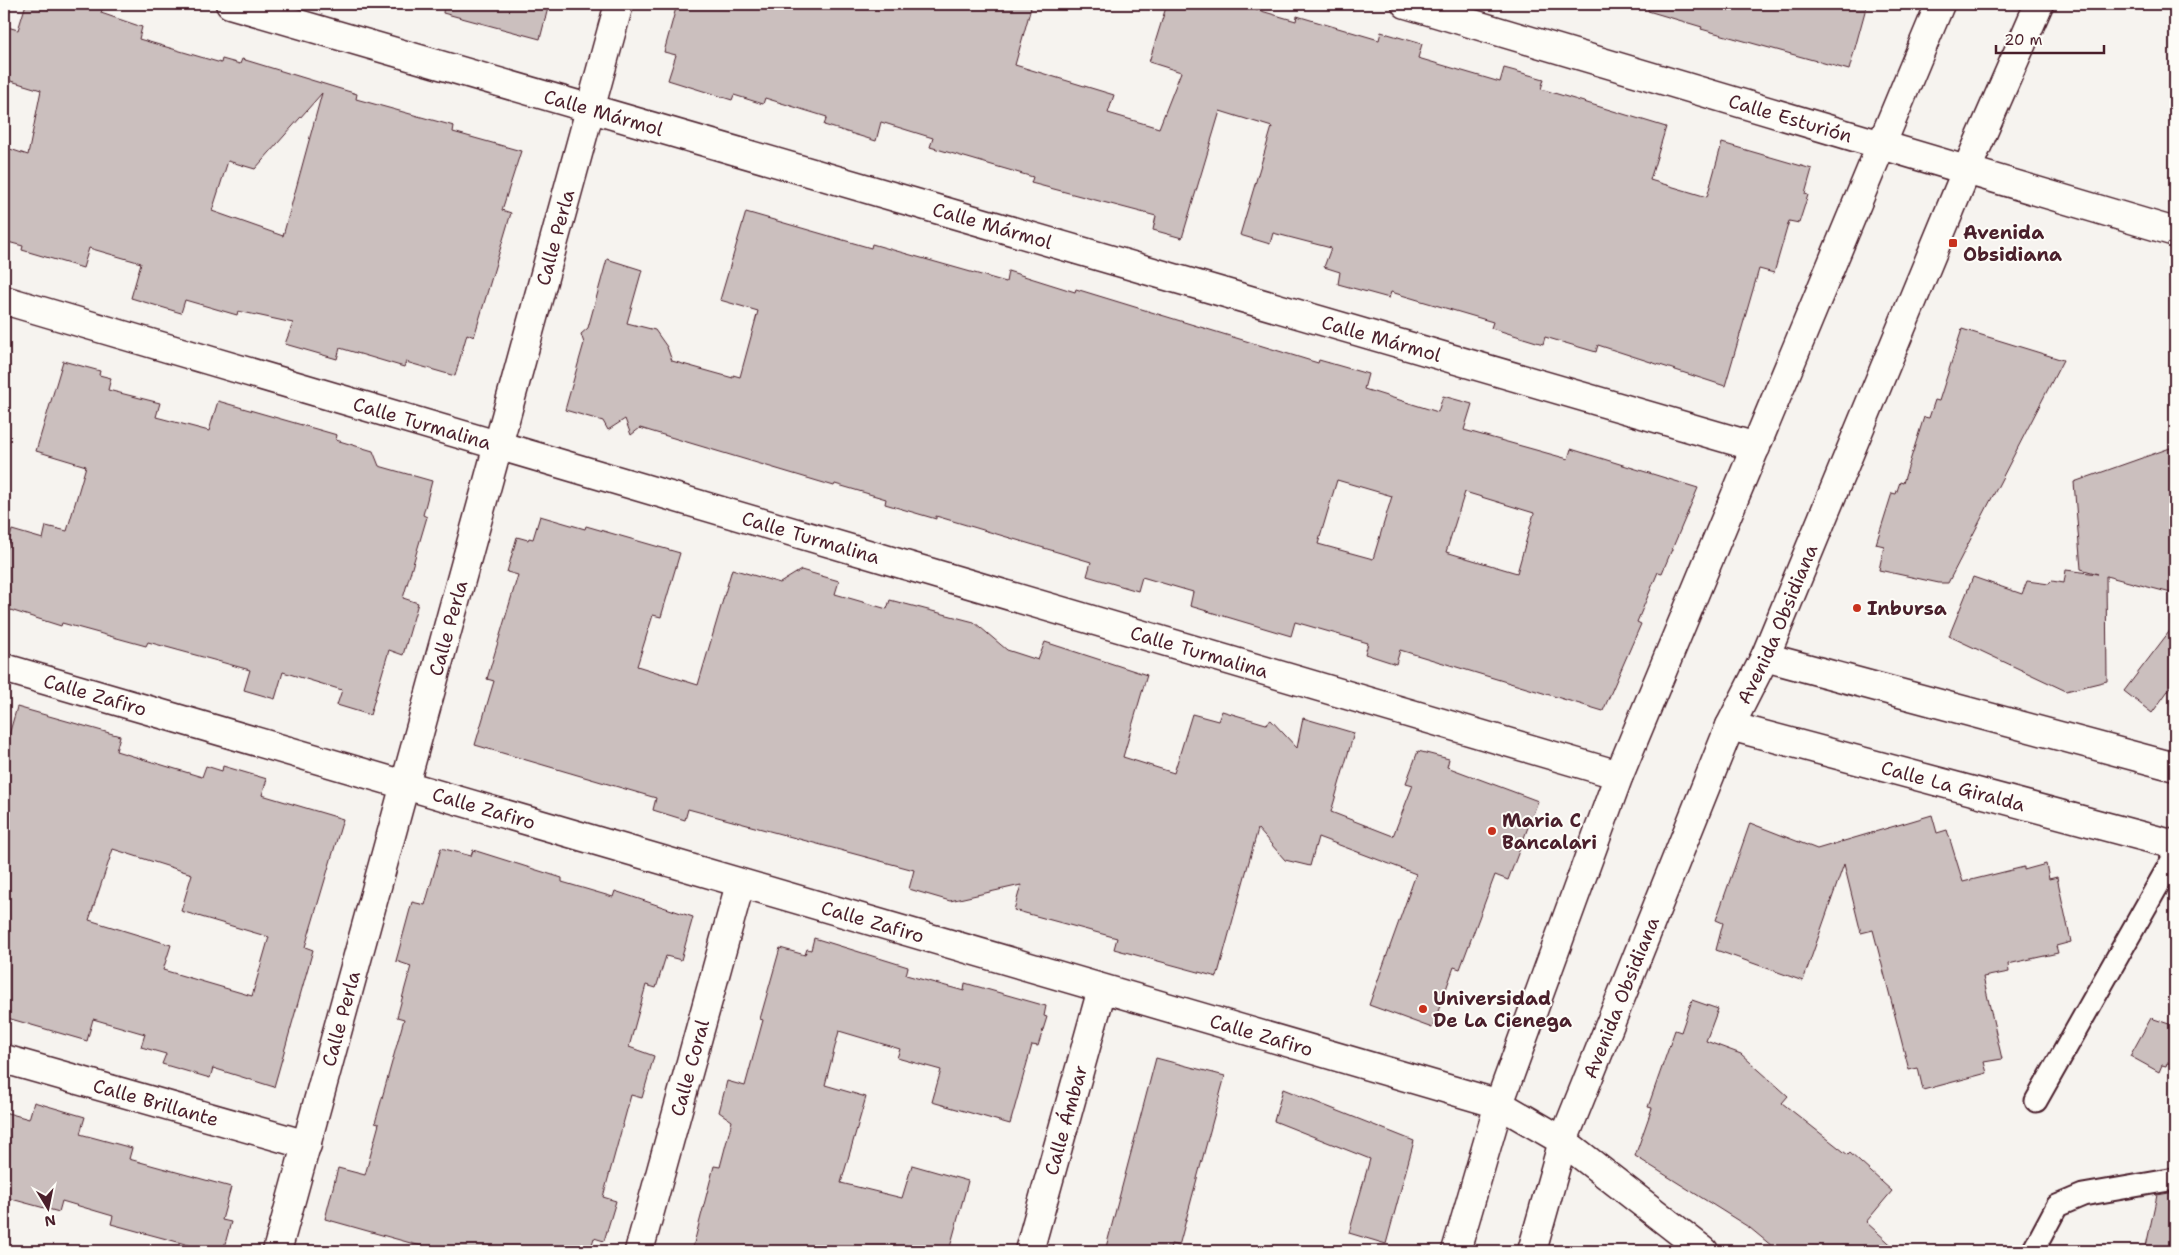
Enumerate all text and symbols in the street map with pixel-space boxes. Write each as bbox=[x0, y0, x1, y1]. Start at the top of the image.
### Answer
scale bar bbox=[1996, 22, 2104, 54]
text: 20 m bbox=[2004, 30, 2043, 50]
street label: Calle Mármol bbox=[541, 83, 667, 142]
street label: Calle Esturión bbox=[1726, 88, 1855, 148]
street label: Calle Perla bbox=[530, 187, 580, 288]
street label: Calle Mármol bbox=[930, 196, 1055, 255]
place label: Avenida Obsidiana bbox=[1963, 220, 2062, 267]
marker: Avenida Obsidiana bbox=[1947, 237, 1959, 249]
street label: Calle Mármol bbox=[1319, 309, 1444, 368]
street label: Calle Turmalina bbox=[350, 391, 494, 455]
street label: Calle Turmalina bbox=[739, 505, 883, 569]
street label: Avenida Obsidiana bbox=[1731, 540, 1823, 708]
street label: Calle Perla bbox=[423, 577, 473, 679]
place label: Inbursa bbox=[1867, 596, 1947, 621]
marker: Inbursa bbox=[1851, 602, 1863, 614]
street label: Calle Turmalina bbox=[1127, 619, 1272, 684]
street label: Calle Zafiro bbox=[41, 668, 150, 721]
street label: Calle La Giralda bbox=[1878, 754, 2028, 817]
street label: Calle Zafiro bbox=[429, 781, 539, 835]
place label: Maria C Bancalari bbox=[1502, 808, 1597, 855]
marker: Maria C Bancalari bbox=[1486, 825, 1498, 837]
street label: Calle Zafiro bbox=[818, 894, 927, 948]
street label: Avenida Obsidiana bbox=[1577, 913, 1665, 1082]
street label: Calle Perla bbox=[316, 968, 366, 1069]
place label: Universidad De La Cienega bbox=[1433, 986, 1572, 1033]
marker: Universidad De La Cienega bbox=[1417, 1003, 1429, 1015]
street label: Calle Zafiro bbox=[1207, 1008, 1316, 1062]
street label: Calle Coral bbox=[664, 1016, 715, 1119]
street label: Calle Ámbar bbox=[1038, 1062, 1093, 1178]
street label: Calle Brillante bbox=[90, 1072, 222, 1132]
north arrow bbox=[22, 1182, 72, 1232]
text: N bbox=[43, 1211, 57, 1231]

